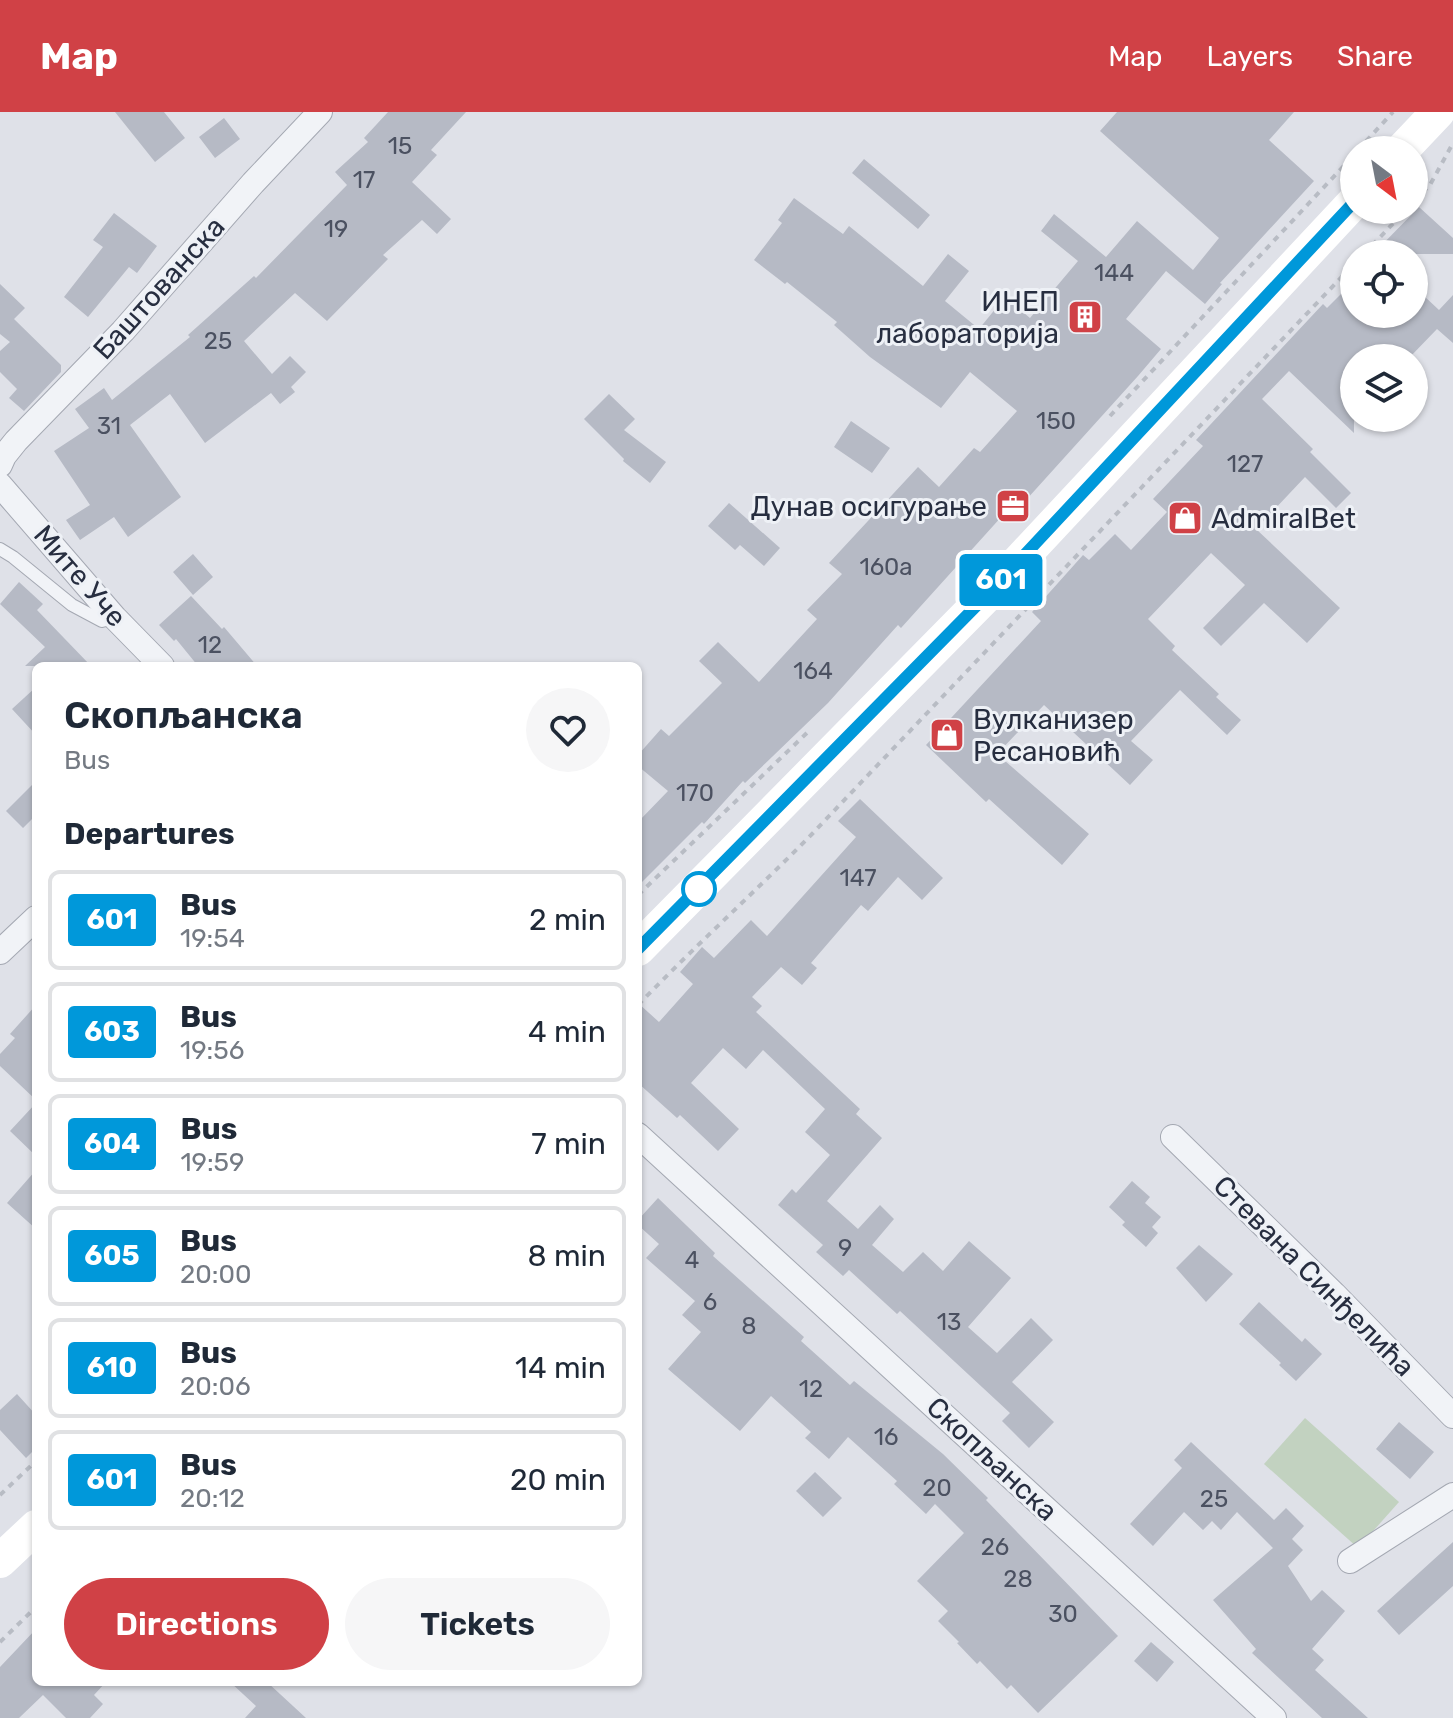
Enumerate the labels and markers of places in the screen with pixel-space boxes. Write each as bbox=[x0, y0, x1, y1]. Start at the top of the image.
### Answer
place label: ИНЕП лабораторија bbox=[876, 285, 1059, 350]
building icon: ИНЕП лабораторија bbox=[1066, 298, 1104, 336]
office icon: Дунав осигурање bbox=[994, 487, 1032, 525]
place label: Дунав осигурање bbox=[751, 490, 987, 523]
shop icon: AdmiralBet bbox=[1166, 499, 1204, 537]
place label: AdmiralBet bbox=[1211, 502, 1356, 535]
place label: Вулканизер Ресановић bbox=[973, 703, 1134, 768]
shop icon: Вулканизер Ресановић bbox=[928, 716, 966, 754]
unlabelled marker bbox=[682, 872, 716, 906]

